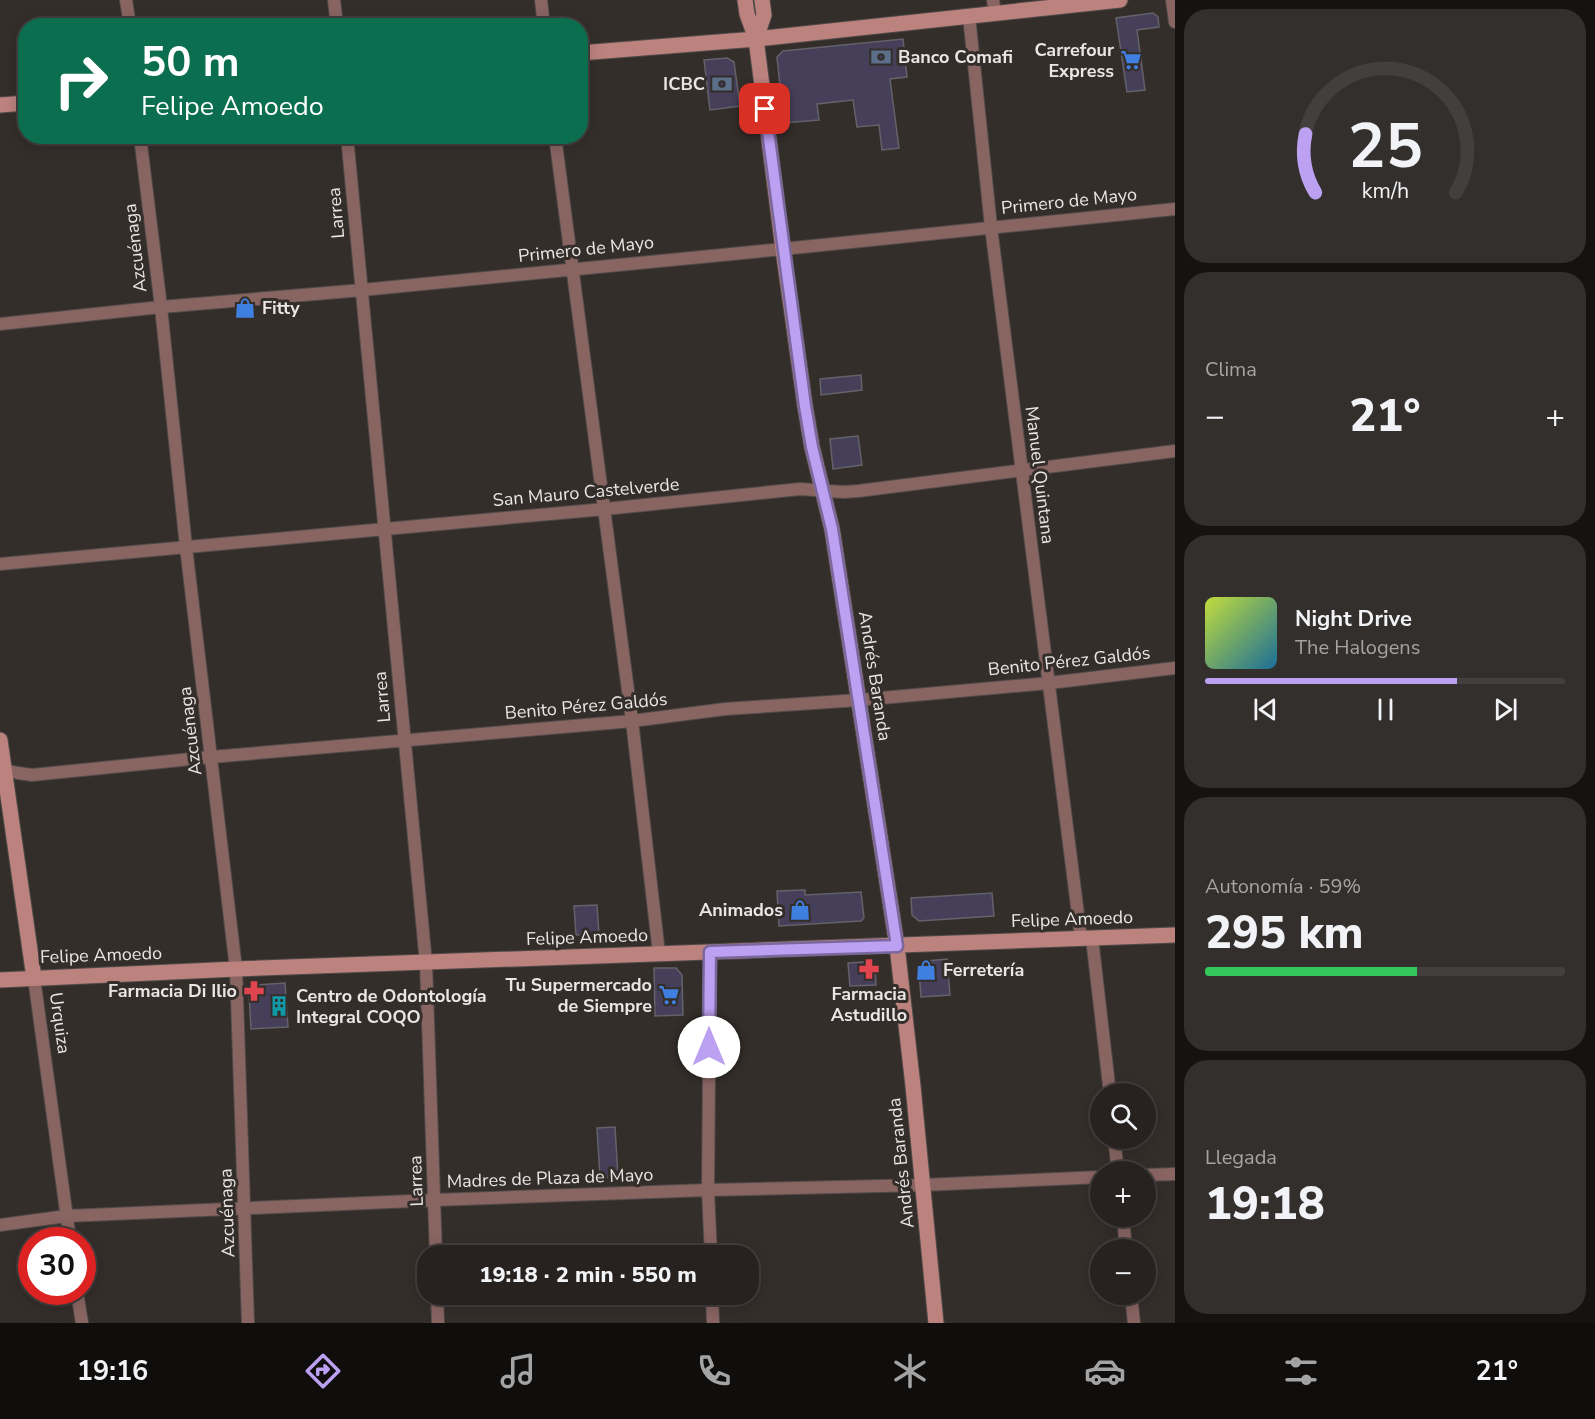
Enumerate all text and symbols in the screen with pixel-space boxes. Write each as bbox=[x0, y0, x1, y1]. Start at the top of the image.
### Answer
text: 50 m bbox=[141, 34, 240, 91]
place label: Carrefour Express bbox=[1034, 38, 1114, 83]
icon: right bbox=[42, 42, 120, 120]
bank icon: Banco Comafi bbox=[869, 45, 893, 69]
place label: Banco Comafi bbox=[898, 45, 1013, 69]
supermarket icon: Carrefour Express bbox=[1119, 48, 1143, 72]
place label: ICBC bbox=[663, 72, 705, 96]
bank icon: ICBC bbox=[710, 72, 734, 96]
pin bbox=[739, 83, 790, 134]
text: Felipe Amoedo bbox=[141, 88, 324, 125]
icon: arrive bbox=[748, 92, 781, 125]
text: 25 bbox=[1348, 104, 1422, 189]
text: km/h bbox=[1361, 176, 1409, 206]
street label: Primero de Mayo bbox=[1000, 182, 1138, 220]
street label: Larrea bbox=[322, 186, 350, 240]
street label: Azcuénaga bbox=[118, 202, 152, 294]
street label: Primero de Mayo bbox=[517, 230, 655, 268]
shop icon: Fitty bbox=[233, 296, 257, 320]
place label: Fitty bbox=[262, 296, 300, 320]
text: Clima bbox=[1205, 356, 1257, 383]
text: 21° bbox=[1349, 386, 1421, 447]
text: − bbox=[1205, 394, 1225, 439]
text: + bbox=[1545, 394, 1565, 439]
street label: Manuel Quintana bbox=[1020, 405, 1060, 545]
street label: San Mauro Castelverde bbox=[492, 472, 680, 512]
text: Night Drive bbox=[1295, 604, 1412, 634]
street label: Andrés Baranda bbox=[853, 609, 897, 743]
text: The Halogens bbox=[1295, 634, 1420, 661]
street label: Benito Pérez Galdós bbox=[986, 641, 1152, 681]
street label: Larrea bbox=[368, 670, 396, 724]
street label: Azcuénaga bbox=[173, 685, 207, 777]
street label: Benito Pérez Galdós bbox=[504, 687, 668, 725]
icon: previous bbox=[1249, 693, 1282, 726]
icon: pause bbox=[1369, 693, 1402, 726]
icon: next bbox=[1489, 693, 1522, 726]
text: Autonomía · 59% bbox=[1205, 873, 1361, 900]
place label: Animados bbox=[699, 898, 783, 922]
shop icon: Animados bbox=[788, 898, 812, 922]
text: 295 km bbox=[1205, 903, 1364, 964]
street label: Felipe Amoedo bbox=[1011, 905, 1133, 933]
street label: Felipe Amoedo bbox=[526, 923, 648, 951]
street label: Felipe Amoedo bbox=[40, 941, 162, 969]
pharmacy icon: Farmacia Astudillo bbox=[857, 957, 881, 981]
shop icon: Ferretería bbox=[914, 958, 938, 982]
place label: Ferretería bbox=[943, 958, 1024, 982]
place label: Tu Supermercado de Siempre bbox=[506, 973, 652, 1018]
place label: Farmacia Di Ilio bbox=[108, 979, 237, 1003]
pharmacy icon: Farmacia Di Ilio bbox=[242, 979, 266, 1003]
place label: Farmacia Astudillo bbox=[831, 982, 907, 1027]
supermarket icon: Tu Supermercado de Siempre bbox=[657, 983, 681, 1007]
place label: Centro de Odontología Integral COQO bbox=[296, 984, 487, 1029]
street label: Urquiza bbox=[44, 991, 76, 1055]
building icon: Centro de Odontología Integral COQO bbox=[267, 994, 291, 1018]
position arrow bbox=[677, 1015, 741, 1079]
map controls bbox=[1090, 1083, 1156, 1305]
button: search bbox=[1090, 1083, 1156, 1149]
street label: Andrés Baranda bbox=[882, 1097, 920, 1229]
text: Llegada bbox=[1205, 1144, 1277, 1171]
street label: Larrea bbox=[403, 1155, 429, 1207]
button: + bbox=[1090, 1161, 1156, 1227]
street label: Madres de Plaza de Mayo bbox=[446, 1162, 654, 1194]
street label: Azcuénaga bbox=[213, 1168, 241, 1258]
text: 19:18 bbox=[1205, 1174, 1325, 1235]
speed limit sign: 30 bbox=[18, 1227, 96, 1305]
button: − bbox=[1090, 1239, 1156, 1305]
text: 19:18 · 2 min · 550 m bbox=[479, 1260, 697, 1290]
icon: directions bbox=[302, 1350, 344, 1392]
icon: music bbox=[497, 1350, 539, 1392]
icon: phone bbox=[693, 1350, 735, 1392]
icon: climate bbox=[889, 1350, 931, 1392]
icon: car bbox=[1084, 1350, 1126, 1392]
icon: filters bbox=[1280, 1350, 1322, 1392]
text: 19:16 bbox=[77, 1353, 148, 1390]
text: 21° bbox=[1475, 1353, 1518, 1390]

